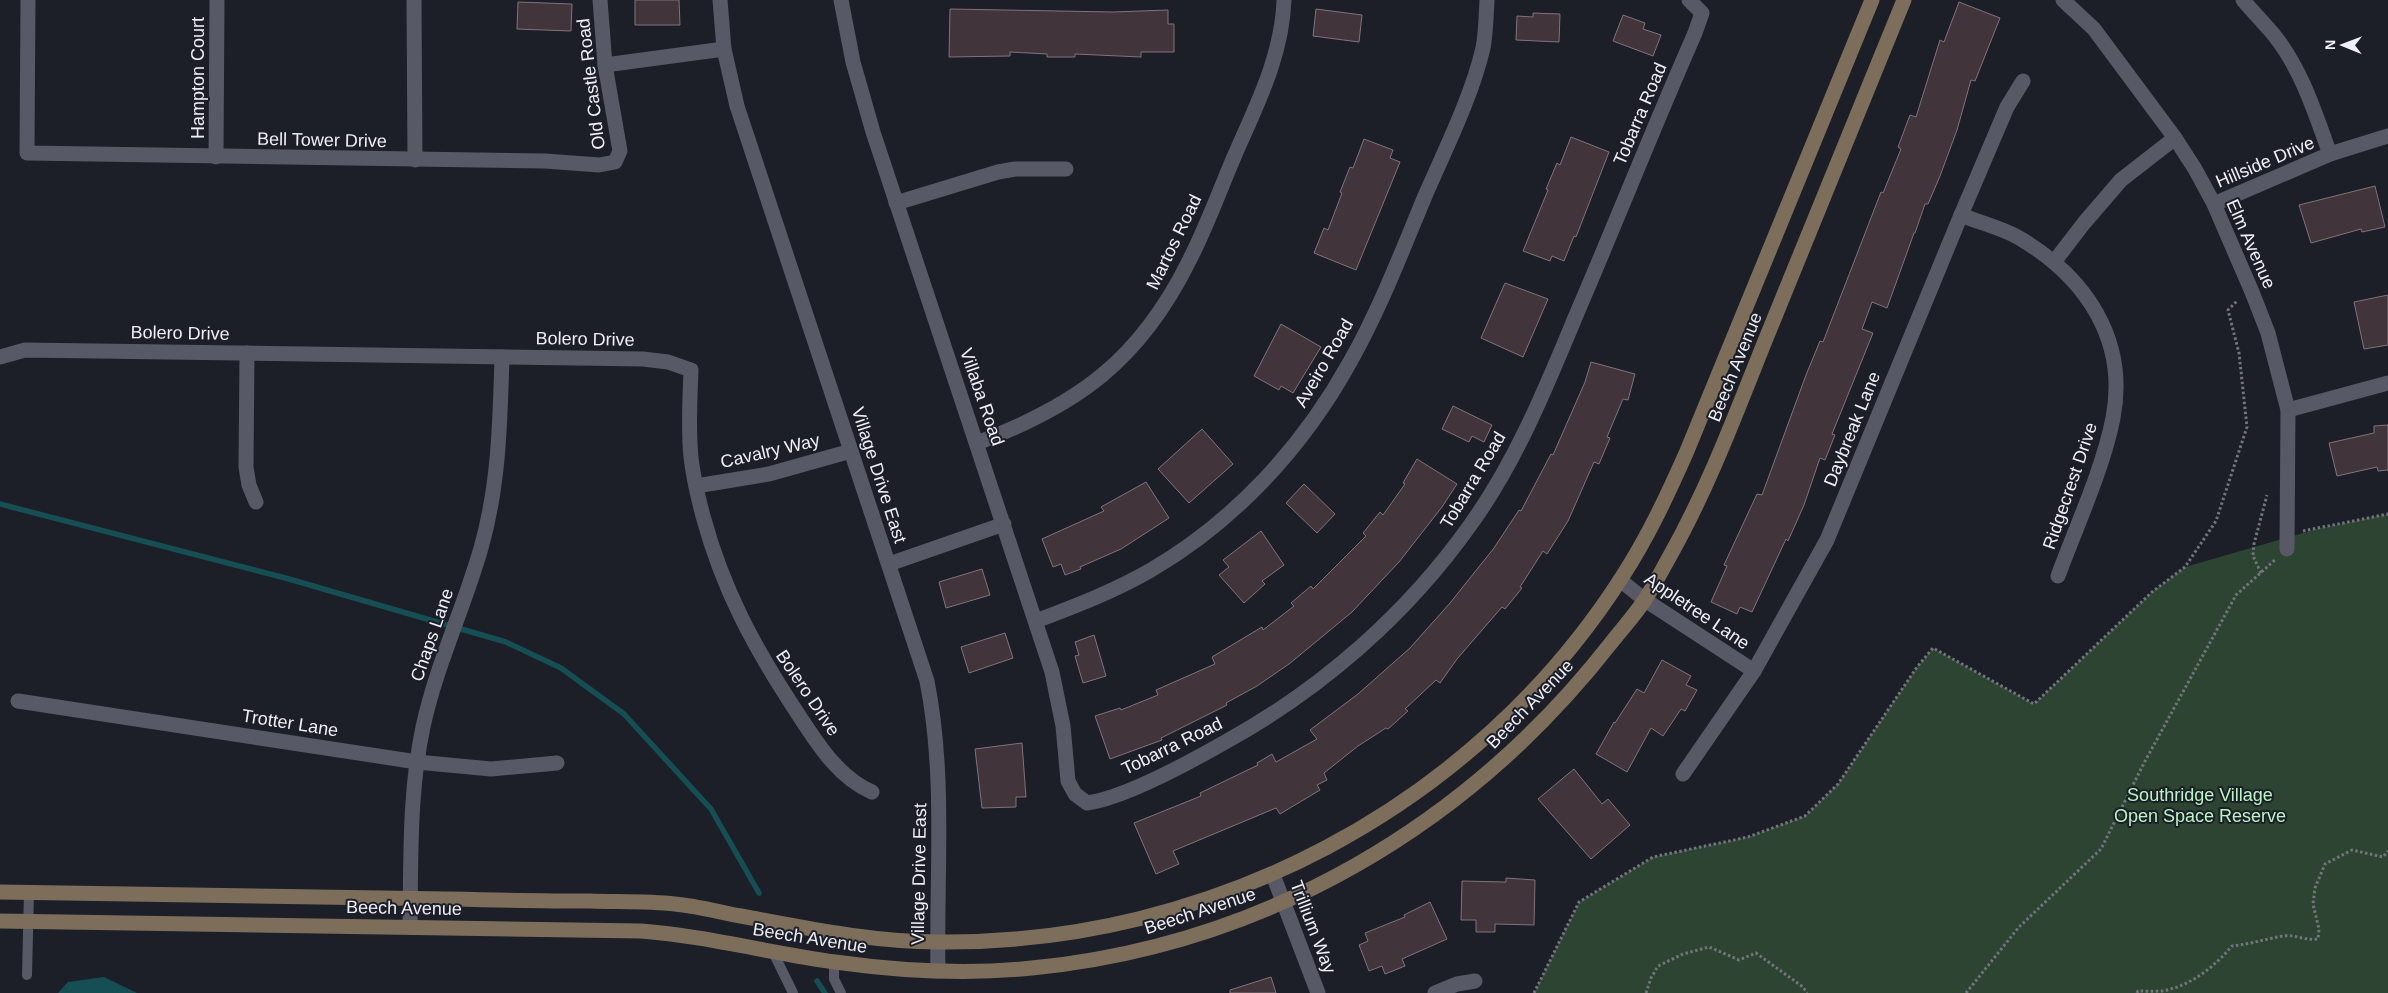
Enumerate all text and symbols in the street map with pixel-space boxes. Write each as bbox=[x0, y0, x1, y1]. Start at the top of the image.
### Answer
street label: Hampton Court bbox=[188, 17, 208, 139]
street label: Old Castle Road bbox=[573, 17, 609, 151]
north arrow bbox=[2318, 20, 2368, 70]
text: N bbox=[2322, 40, 2338, 50]
street label: Tobarra Road bbox=[1609, 60, 1671, 168]
street label: Bell Tower Drive bbox=[257, 129, 387, 151]
street label: Hillside Drive bbox=[2213, 132, 2317, 192]
street label: Martos Road bbox=[1142, 191, 1206, 293]
street label: Elm Avenue bbox=[2222, 196, 2280, 292]
street label: Beech Avenue bbox=[1704, 310, 1766, 424]
street label: Aveiro Road bbox=[1291, 315, 1357, 411]
street label: Bolero Drive bbox=[130, 322, 230, 344]
street label: Bolero Drive bbox=[535, 328, 635, 350]
street label: Villaba Road bbox=[956, 346, 1008, 448]
street label: Daybreak Lane bbox=[1820, 369, 1884, 489]
street label: Village Drive East bbox=[848, 405, 910, 545]
street label: Ridgecrest Drive bbox=[2039, 420, 2101, 552]
street label: Tobarra Road bbox=[1436, 428, 1510, 532]
street label: Cavalry Way bbox=[718, 430, 822, 472]
street label: Appletree Lane bbox=[1641, 569, 1753, 653]
street label: Chaps Lane bbox=[407, 586, 457, 684]
street label: Bolero Drive bbox=[772, 646, 844, 740]
street label: Beech Avenue bbox=[1483, 655, 1577, 753]
street label: Trotter Lane bbox=[240, 706, 340, 740]
street label: Tobarra Road bbox=[1119, 713, 1225, 779]
park label: Southridge Village Open Space Reserve bbox=[2114, 785, 2286, 826]
street label: Village Drive East bbox=[908, 803, 930, 945]
street label: Trillium Way bbox=[1286, 878, 1340, 976]
street label: Beech Avenue bbox=[1142, 884, 1258, 938]
street label: Beech Avenue bbox=[346, 897, 462, 919]
street label: Beech Avenue bbox=[751, 919, 869, 957]

